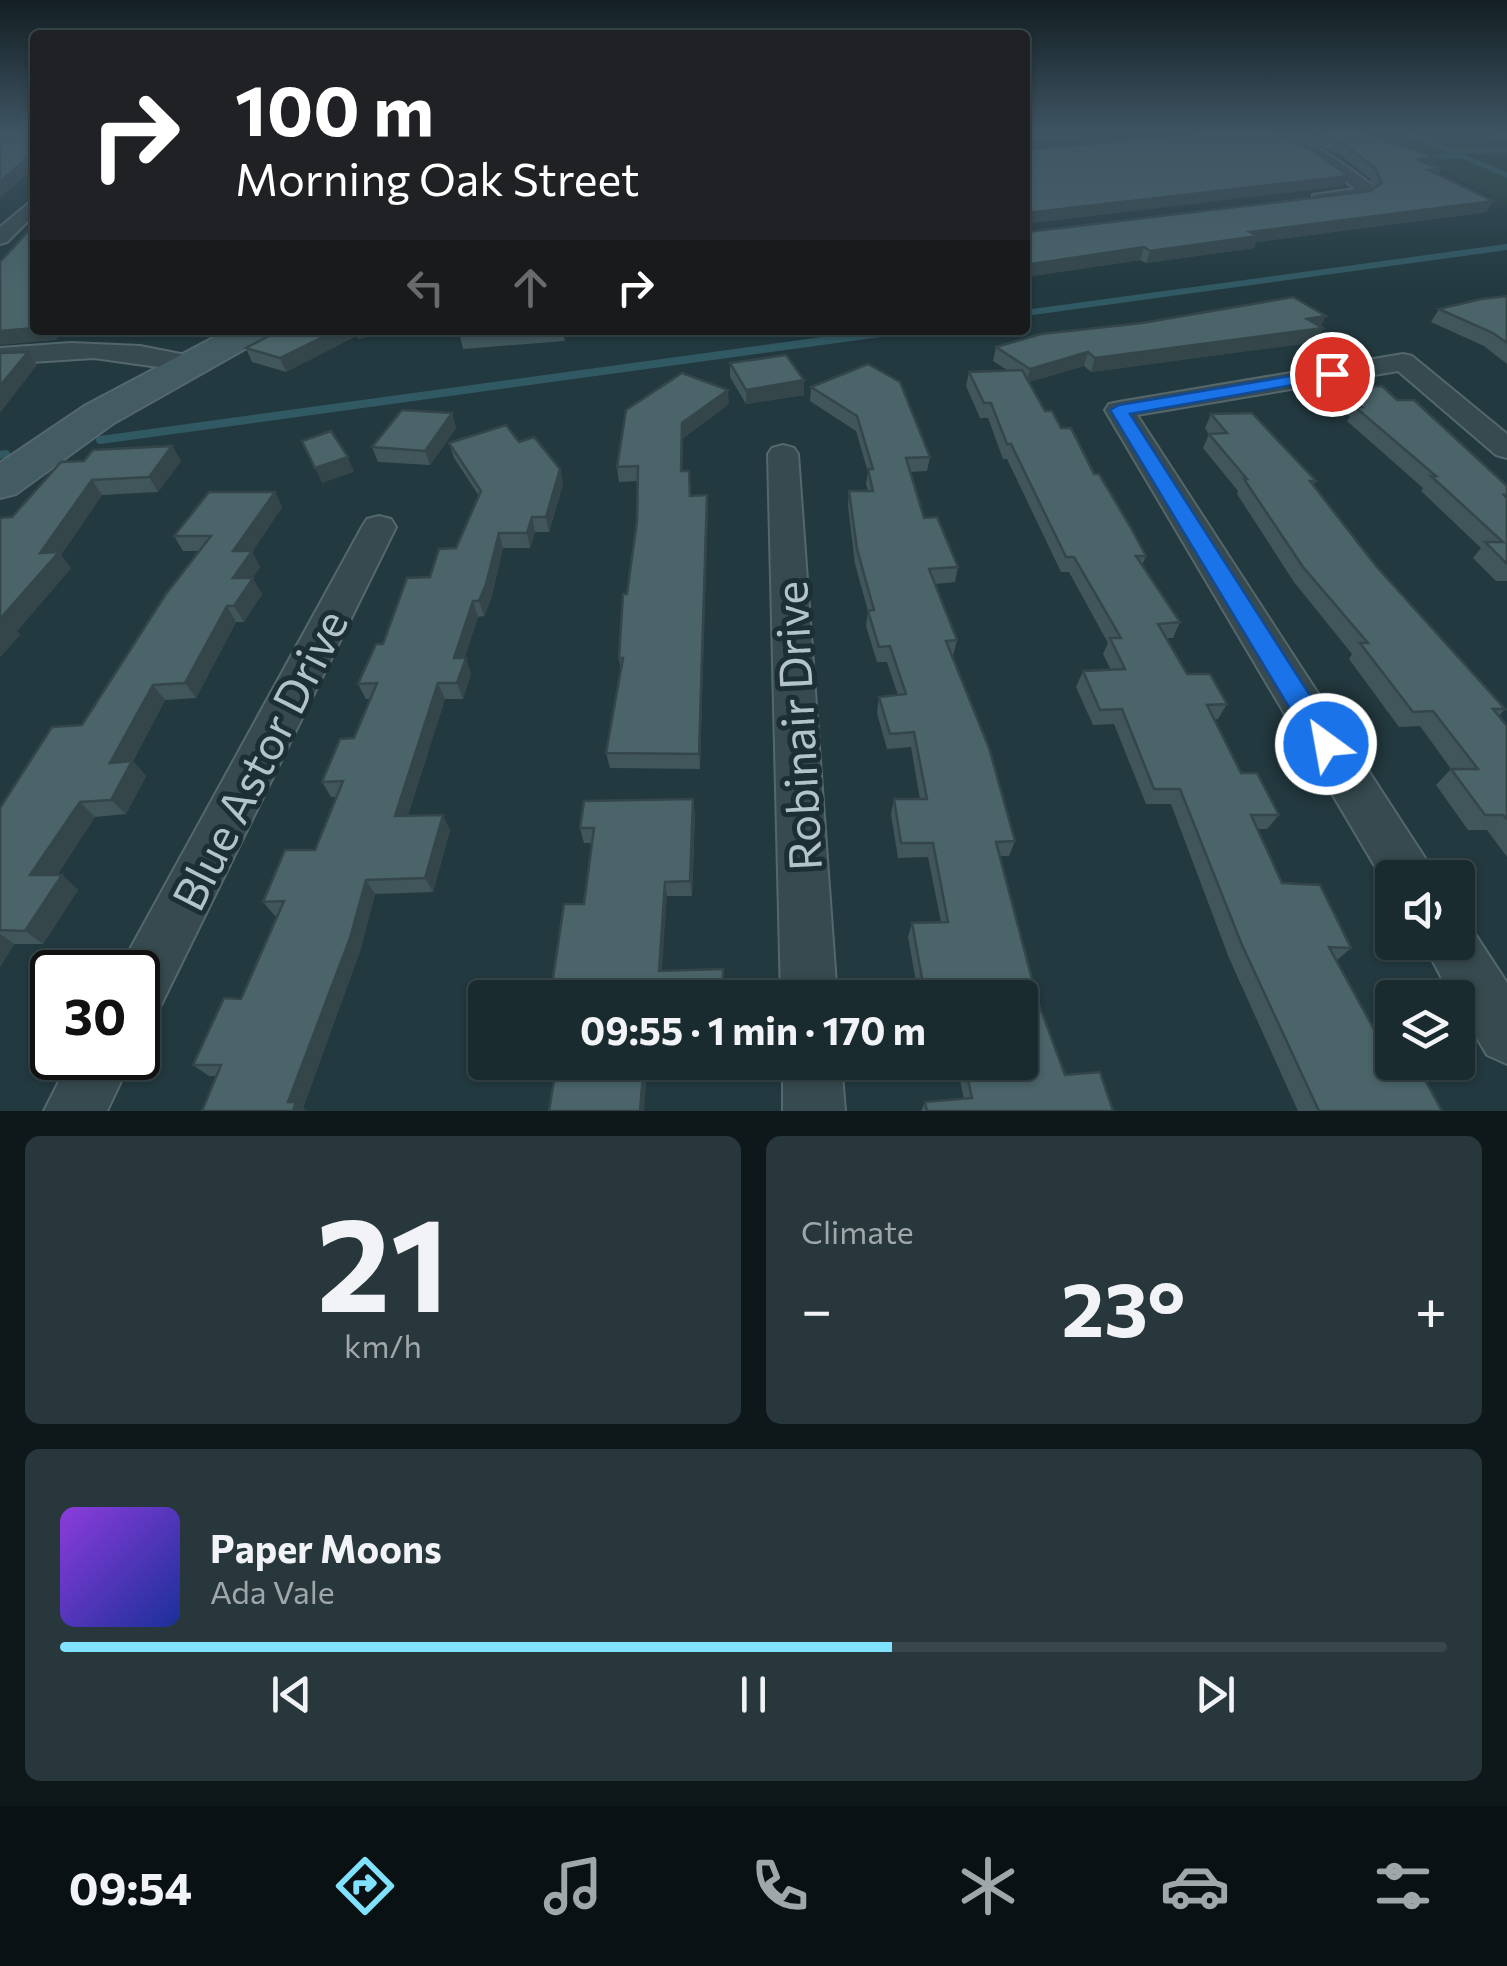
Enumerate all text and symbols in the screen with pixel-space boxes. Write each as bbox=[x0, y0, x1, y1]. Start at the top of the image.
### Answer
text: 100 m bbox=[235, 65, 434, 150]
icon: right bbox=[70, 70, 200, 200]
text: Morning Oak Street bbox=[235, 150, 639, 205]
icon: left bbox=[398, 260, 453, 315]
icon: ahead bbox=[503, 260, 558, 315]
icon: right bbox=[608, 260, 663, 315]
pin bbox=[1290, 332, 1375, 417]
icon: arrive bbox=[1305, 347, 1360, 402]
street label: Robinair Drive bbox=[761, 580, 831, 872]
street label: Blue Astor Drive bbox=[159, 600, 357, 918]
position arrow bbox=[1274, 692, 1378, 796]
map controls bbox=[1375, 860, 1475, 1080]
button: sound bbox=[1375, 860, 1475, 960]
speed limit sign: 30 bbox=[30, 950, 160, 1080]
button: layers bbox=[1375, 980, 1475, 1080]
text: 09:55 · 1 min · 170 m bbox=[580, 1006, 926, 1053]
text: 21 bbox=[317, 1180, 449, 1339]
text: Climate bbox=[801, 1211, 914, 1251]
text: 23° bbox=[1062, 1261, 1185, 1352]
text: − bbox=[801, 1274, 832, 1341]
text: + bbox=[1415, 1274, 1447, 1341]
text: km/h bbox=[344, 1325, 422, 1365]
text: Paper Moons bbox=[210, 1524, 442, 1571]
text: Ada Vale bbox=[210, 1571, 335, 1611]
icon: previous bbox=[264, 1667, 319, 1722]
icon: pause bbox=[726, 1667, 781, 1722]
icon: next bbox=[1188, 1667, 1243, 1722]
icon: directions bbox=[330, 1851, 400, 1921]
icon: music bbox=[538, 1851, 608, 1921]
icon: phone bbox=[745, 1851, 815, 1921]
icon: climate bbox=[953, 1851, 1023, 1921]
icon: car bbox=[1160, 1851, 1230, 1921]
icon: filters bbox=[1368, 1851, 1438, 1921]
text: 09:54 bbox=[69, 1859, 192, 1914]

